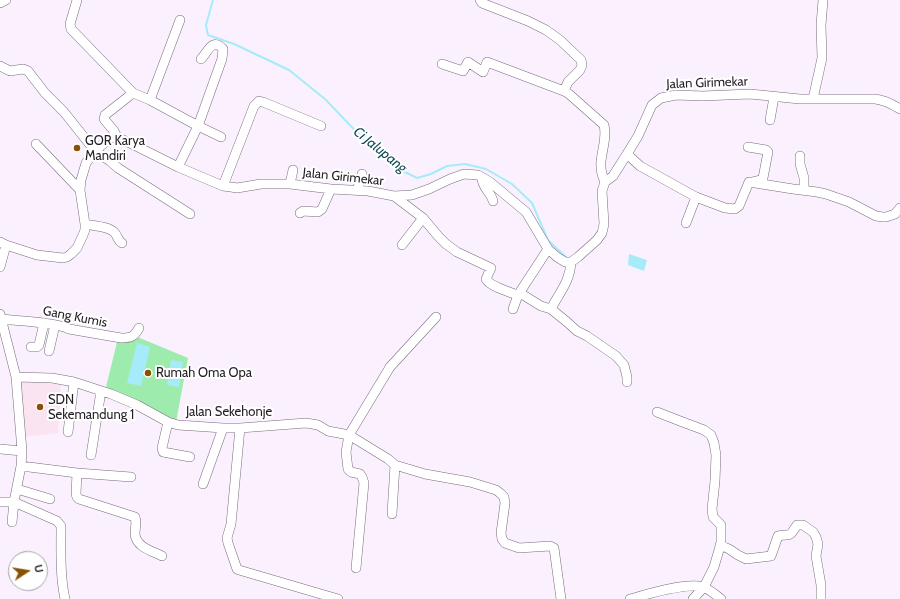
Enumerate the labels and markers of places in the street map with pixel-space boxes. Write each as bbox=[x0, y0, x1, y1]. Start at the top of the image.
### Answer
place label: GOR Karya Mandiri bbox=[85, 133, 145, 164]
marker: GOR Karya Mandiri bbox=[72, 143, 82, 153]
place label: Rumah Oma Opa bbox=[156, 365, 252, 381]
marker: Rumah Oma Opa bbox=[143, 368, 153, 378]
place label: SDN Sekemandung 1 bbox=[48, 392, 134, 423]
marker: SDN Sekemandung 1 bbox=[35, 402, 45, 412]

